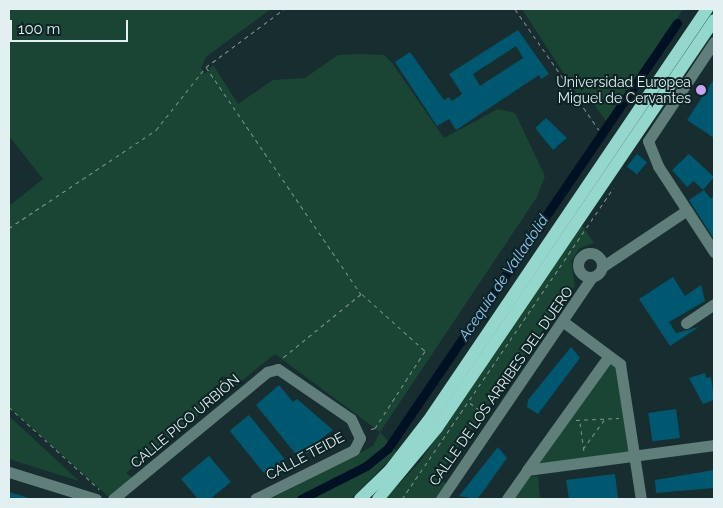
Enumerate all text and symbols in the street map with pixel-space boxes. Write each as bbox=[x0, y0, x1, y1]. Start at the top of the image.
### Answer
scale bar bbox=[12, 10, 130, 42]
text: 100 m bbox=[18, 20, 60, 38]
place label: Universidad Europea Miguel de Cervantes bbox=[556, 74, 691, 106]
marker: Universidad Europea Miguel de Cervantes bbox=[695, 84, 707, 96]
water label: Acequia de Valladolid bbox=[455, 212, 553, 344]
street label: CALLE DE LOS ARRIBES DEL DUERO bbox=[425, 283, 577, 489]
street label: CALLE PICO URBIÓN bbox=[127, 371, 243, 471]
street label: CALLE TEIDE bbox=[263, 428, 347, 484]

